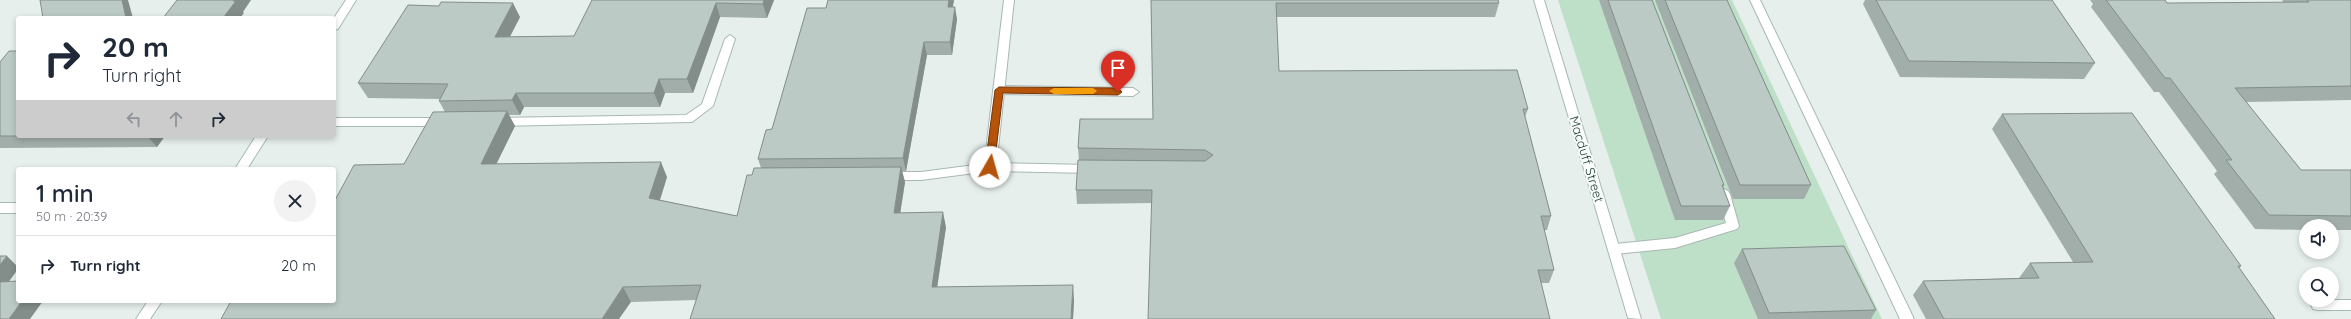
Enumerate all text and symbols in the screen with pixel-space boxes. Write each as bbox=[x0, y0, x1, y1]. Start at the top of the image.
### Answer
text: 20 m bbox=[102, 29, 169, 64]
icon: right bbox=[36, 32, 88, 84]
pin bbox=[1101, 51, 1135, 92]
icon: arrive bbox=[1107, 57, 1129, 79]
text: Turn right bbox=[102, 64, 182, 87]
icon: left bbox=[123, 108, 145, 130]
icon: ahead bbox=[165, 108, 187, 130]
icon: right bbox=[207, 108, 229, 130]
street label: Macduff Street bbox=[1566, 114, 1608, 204]
position arrow bbox=[969, 146, 1011, 188]
text: 1 min bbox=[36, 178, 94, 208]
button: close bbox=[274, 180, 316, 222]
text: 50 m · 20:39 bbox=[36, 208, 107, 224]
map controls bbox=[2299, 219, 2339, 307]
button: sound bbox=[2299, 219, 2339, 259]
icon: right bbox=[36, 255, 58, 277]
text: Turn right bbox=[70, 256, 141, 275]
text: 20 m bbox=[281, 256, 316, 275]
button: search bbox=[2299, 267, 2339, 307]

